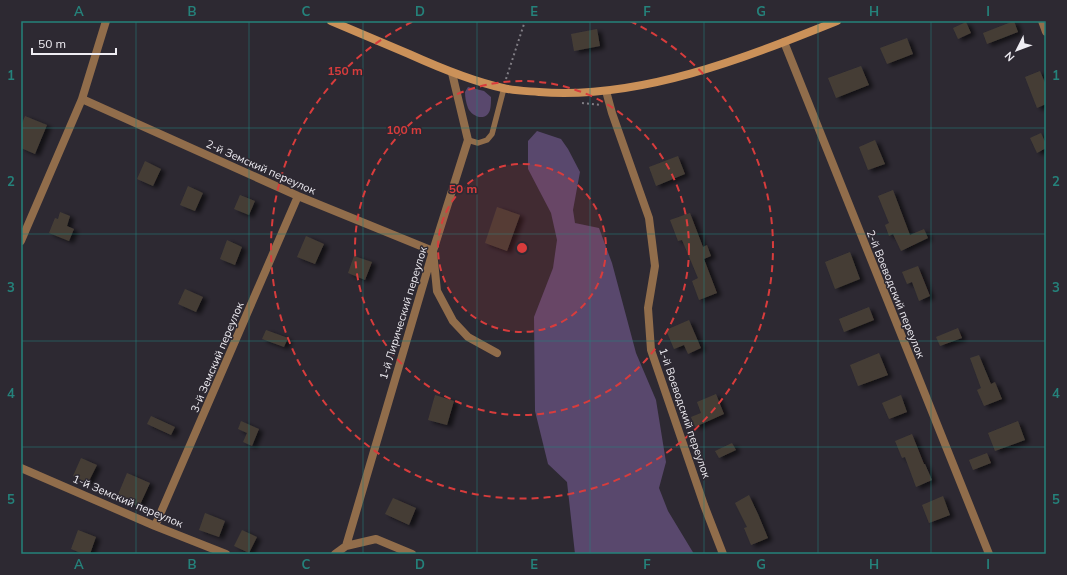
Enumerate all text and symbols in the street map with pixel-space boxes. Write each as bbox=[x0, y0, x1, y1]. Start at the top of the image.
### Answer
text: A bbox=[74, 3, 84, 19]
text: B bbox=[188, 3, 197, 19]
text: C bbox=[302, 3, 311, 19]
text: D bbox=[415, 3, 425, 19]
text: E bbox=[530, 3, 538, 19]
text: F bbox=[643, 3, 651, 19]
text: G bbox=[756, 3, 766, 19]
text: H bbox=[869, 3, 879, 19]
text: I bbox=[986, 3, 990, 19]
scale bar bbox=[32, 30, 116, 56]
north arrow bbox=[997, 30, 1037, 70]
text: 50 m bbox=[38, 36, 66, 51]
text: N bbox=[1002, 49, 1018, 64]
text: 150 m bbox=[327, 63, 363, 78]
text: 1 bbox=[7, 67, 15, 83]
text: 1 bbox=[1052, 67, 1060, 83]
text: 100 m bbox=[386, 122, 422, 137]
street label: 2-й Земский переулок bbox=[204, 136, 318, 198]
text: 2 bbox=[7, 173, 15, 189]
text: 2 bbox=[1052, 173, 1060, 189]
text: 50 m bbox=[449, 181, 477, 196]
street label: 2-й Воеводский переулок bbox=[864, 228, 928, 360]
centre of rings bbox=[515, 241, 529, 255]
street label: 1-й Лирический переулок bbox=[376, 245, 430, 381]
text: 3 bbox=[7, 279, 15, 295]
text: 3 bbox=[1052, 279, 1060, 295]
street label: 3-й Земский переулок bbox=[187, 300, 247, 414]
street label: 1-й Воеводский переулок bbox=[656, 346, 714, 480]
text: 4 bbox=[7, 385, 15, 401]
text: 4 bbox=[1052, 385, 1060, 401]
street label: 1-й Земский переулок bbox=[71, 471, 185, 531]
text: 5 bbox=[7, 491, 15, 507]
text: 5 bbox=[1052, 491, 1060, 507]
text: A bbox=[74, 556, 84, 572]
text: B bbox=[188, 556, 197, 572]
text: C bbox=[302, 556, 311, 572]
text: D bbox=[415, 556, 425, 572]
text: E bbox=[530, 556, 538, 572]
text: F bbox=[643, 556, 651, 572]
text: G bbox=[756, 556, 766, 572]
text: H bbox=[869, 556, 879, 572]
text: I bbox=[986, 556, 990, 572]

